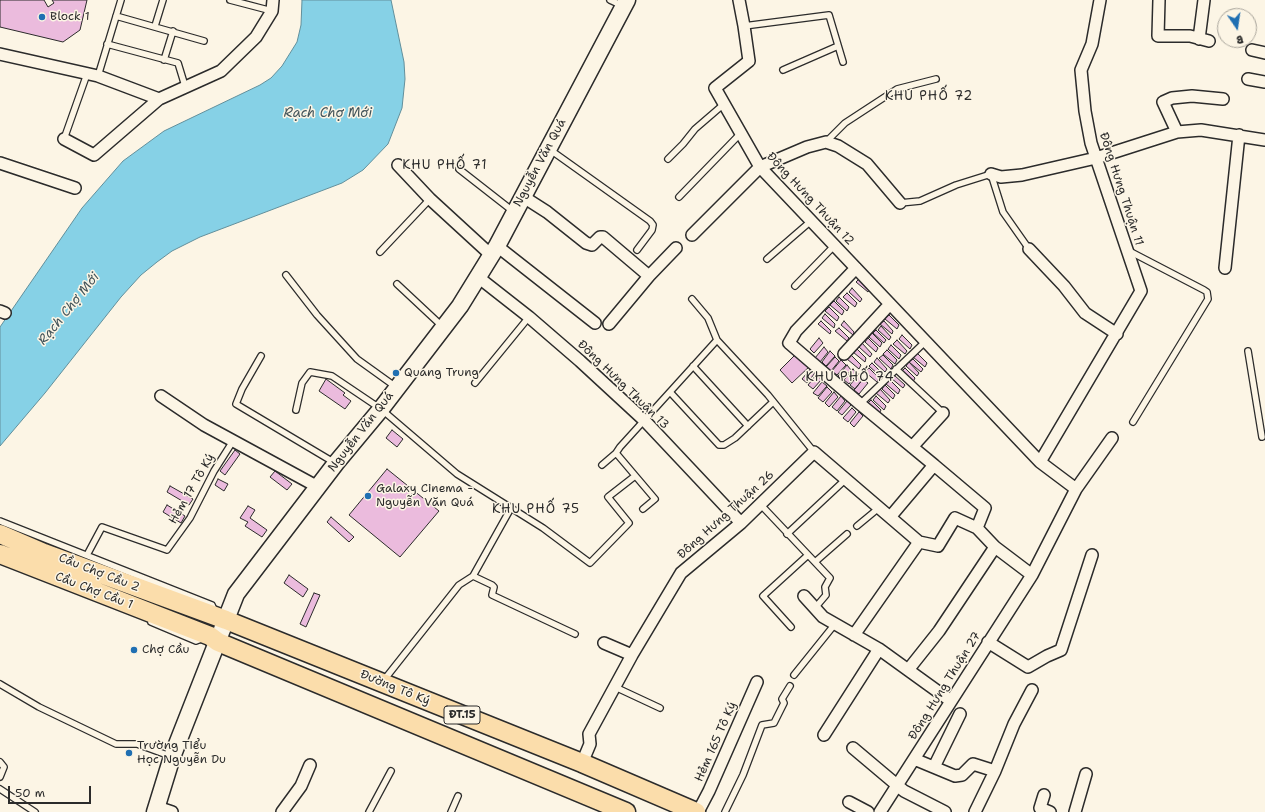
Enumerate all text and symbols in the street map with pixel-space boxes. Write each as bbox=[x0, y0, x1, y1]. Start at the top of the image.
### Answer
north arrow bbox=[1217, 8, 1257, 48]
place label: Block 1 bbox=[50, 10, 90, 24]
marker: Block 1 bbox=[37, 12, 47, 22]
text: B bbox=[1235, 31, 1245, 47]
district label: KHU PHỐ 72 bbox=[885, 89, 973, 105]
water label: Rạch Chợ Mới bbox=[284, 106, 372, 122]
street label: Nguyễn Văn Quá bbox=[511, 117, 569, 209]
street label: Đông Hưng Thuận 11 bbox=[1096, 130, 1146, 248]
street label: Đông Hưng Thuận 12 bbox=[763, 150, 857, 248]
district label: KHU PHỐ 71 bbox=[402, 158, 488, 174]
water label: Rạch Chợ Mới bbox=[35, 270, 103, 348]
street label: Đông Hưng Thuận 13 bbox=[574, 338, 672, 432]
place label: Quang Trung bbox=[404, 366, 479, 380]
marker: Quang Trung bbox=[391, 368, 401, 378]
district label: KHU PHỐ 74 bbox=[805, 370, 895, 386]
street label: Nguyễn Văn Quá bbox=[325, 389, 397, 475]
street label: Hẻm 17 Tô Ký bbox=[166, 451, 218, 527]
street label: Đông Hưng Thuận 26 bbox=[675, 468, 777, 562]
place label: Galaxy Cinema - Nguyễn Văn Quá bbox=[376, 482, 474, 510]
marker: Galaxy Cinema - Nguyễn Văn Quá bbox=[363, 491, 373, 501]
district label: KHU PHỐ 75 bbox=[492, 502, 580, 518]
street label: Cầu Chợ Cầu 2 bbox=[57, 551, 141, 595]
street label: Cầu Chợ Cầu 1 bbox=[53, 570, 135, 612]
street label: Đông Hưng Thuận 27 bbox=[906, 629, 984, 743]
place label: Chợ Cầu bbox=[142, 643, 189, 657]
marker: Chợ Cầu bbox=[129, 645, 139, 655]
street label: Đường Tô Ký bbox=[358, 667, 432, 709]
street label: Hẻm 165 Tô Ký bbox=[692, 700, 740, 784]
road number: ĐT.15 bbox=[444, 706, 480, 724]
place label: Trường Tiểu Học Nguyễn Du bbox=[137, 739, 226, 767]
marker: Trường Tiểu Học Nguyễn Du bbox=[124, 748, 134, 758]
scale bar bbox=[10, 778, 93, 804]
text: 50 m bbox=[15, 785, 45, 801]

